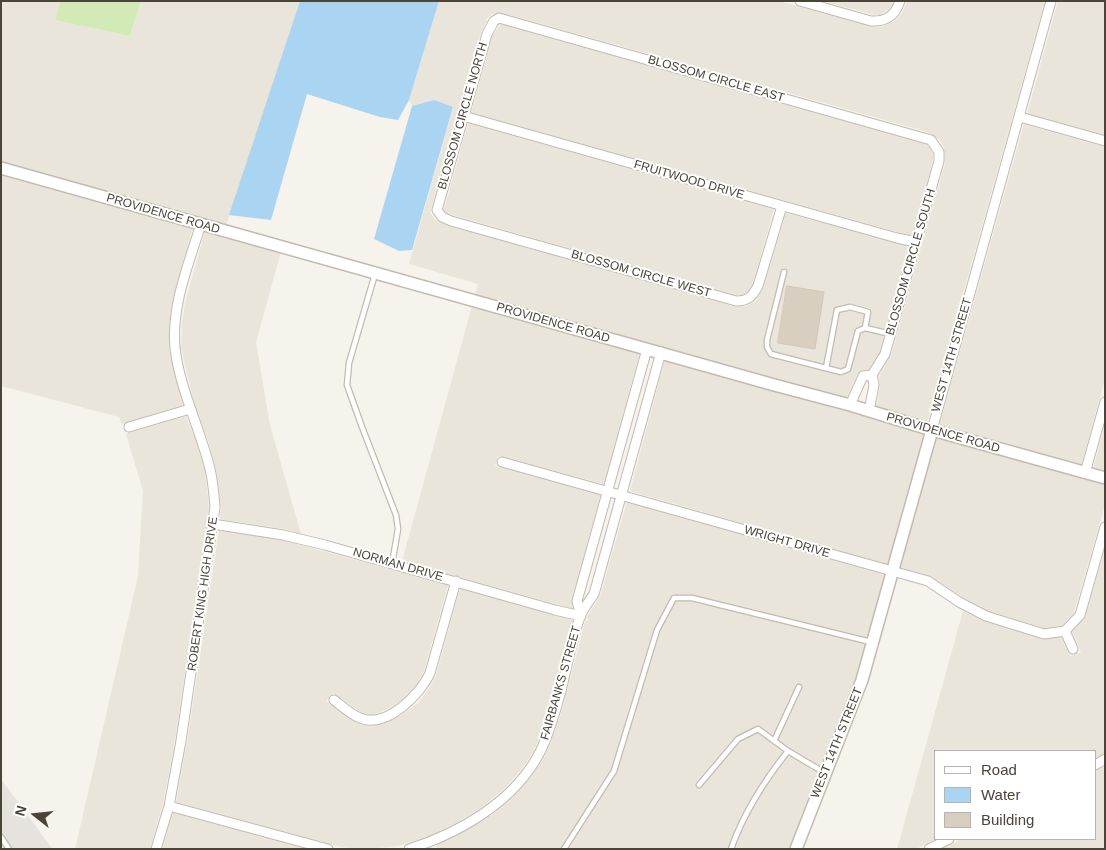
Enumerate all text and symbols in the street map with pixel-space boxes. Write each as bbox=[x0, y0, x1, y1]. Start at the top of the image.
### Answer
street label: BLOSSOM CIRCLE NORTH bbox=[435, 41, 491, 191]
street label: BLOSSOM CIRCLE EAST bbox=[646, 53, 786, 105]
street label: FRUITWOOD DRIVE bbox=[632, 157, 746, 203]
street label: BLOSSOM CIRCLE SOUTH bbox=[883, 187, 939, 337]
street label: PROVIDENCE ROAD bbox=[105, 191, 221, 237]
street label: BLOSSOM CIRCLE WEST bbox=[569, 247, 713, 301]
street label: WEST 14TH STREET bbox=[929, 296, 975, 414]
street label: PROVIDENCE ROAD bbox=[495, 300, 611, 346]
street label: PROVIDENCE ROAD bbox=[885, 410, 1001, 456]
street label: ROBERT KING HIGH DRIVE bbox=[185, 516, 221, 672]
street label: WRIGHT DRIVE bbox=[742, 523, 832, 561]
street label: NORMAN DRIVE bbox=[351, 545, 445, 585]
street label: FAIRBANKS STREET bbox=[538, 624, 584, 742]
street label: WEST 14TH STREET bbox=[808, 686, 866, 800]
legend bbox=[934, 750, 1096, 840]
text: Road bbox=[981, 761, 1017, 778]
text: Water bbox=[981, 786, 1020, 803]
north arrow bbox=[10, 790, 60, 840]
text: N bbox=[11, 804, 30, 818]
text: Building bbox=[981, 811, 1034, 828]

